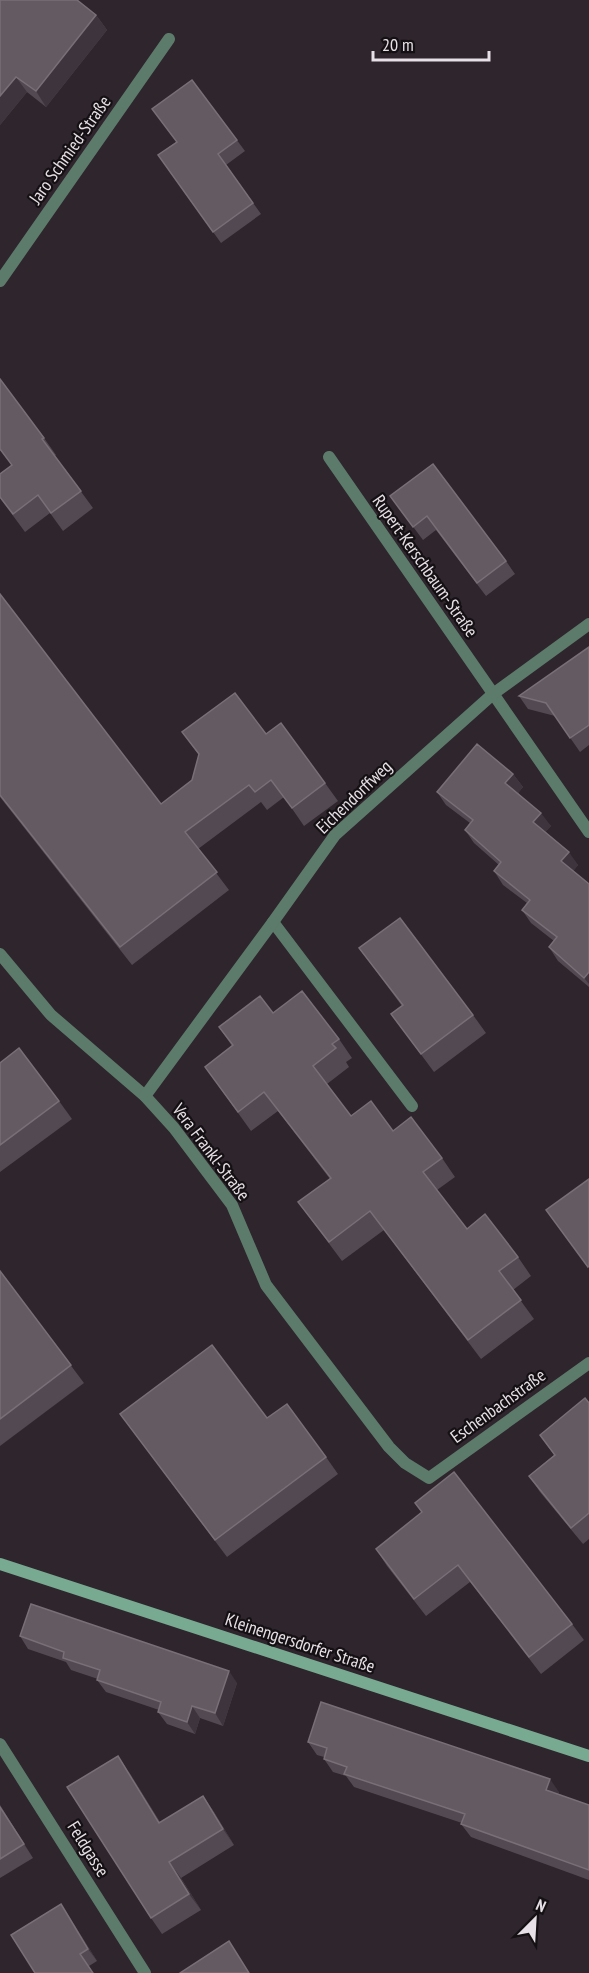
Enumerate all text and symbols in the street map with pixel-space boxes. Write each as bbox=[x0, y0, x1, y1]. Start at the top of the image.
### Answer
scale bar bbox=[373, 24, 488, 62]
text: 20 m bbox=[382, 33, 414, 56]
street label: Jaro Schmied-Straße bbox=[23, 91, 115, 209]
street label: Rupert-Kerschbaum-Straße bbox=[368, 490, 483, 641]
street label: Eichendorffweg bbox=[311, 755, 396, 838]
street label: Vera Frankl-Straße bbox=[167, 1098, 255, 1205]
street label: Eschenbachstraße bbox=[446, 1363, 550, 1448]
street label: Kleinengersdorfer Straße bbox=[222, 1607, 378, 1678]
street label: Feldgasse bbox=[62, 1817, 114, 1881]
north arrow bbox=[505, 1889, 565, 1949]
text: N bbox=[533, 1894, 549, 1916]

